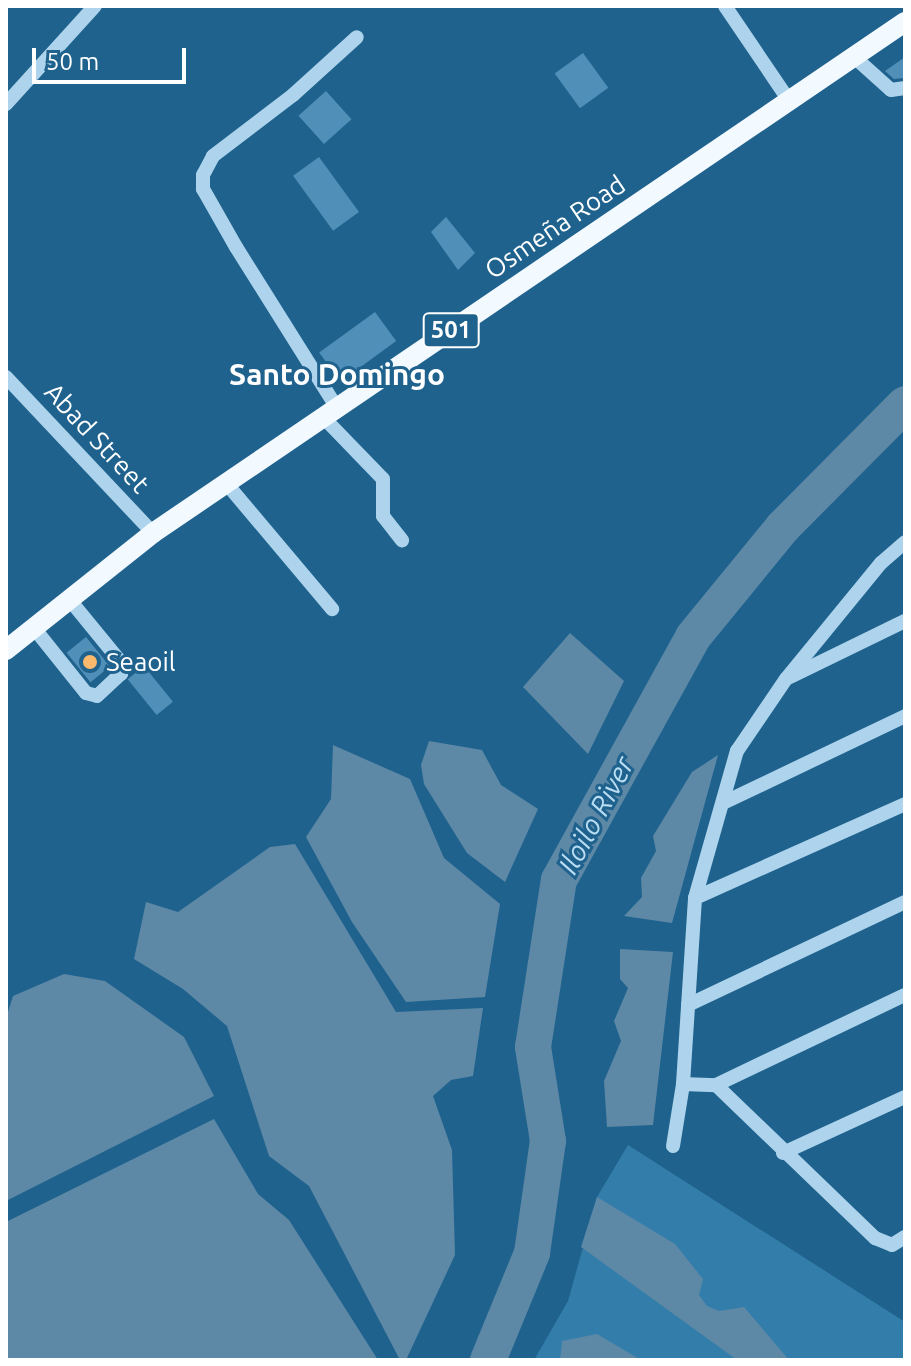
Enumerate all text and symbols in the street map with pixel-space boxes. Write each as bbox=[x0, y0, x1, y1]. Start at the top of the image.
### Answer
scale bar bbox=[36, 32, 190, 82]
text: 50 m bbox=[46, 48, 99, 75]
street label: Osmeña Road bbox=[479, 169, 631, 285]
road number: 501 bbox=[421, 310, 481, 350]
district label: Santo Domingo bbox=[229, 356, 445, 392]
street label: Abad Street bbox=[38, 376, 156, 500]
place label: Seaoil bbox=[106, 646, 176, 678]
marker: Seaoil bbox=[81, 653, 99, 671]
water label: Iloilo River bbox=[551, 750, 641, 880]

